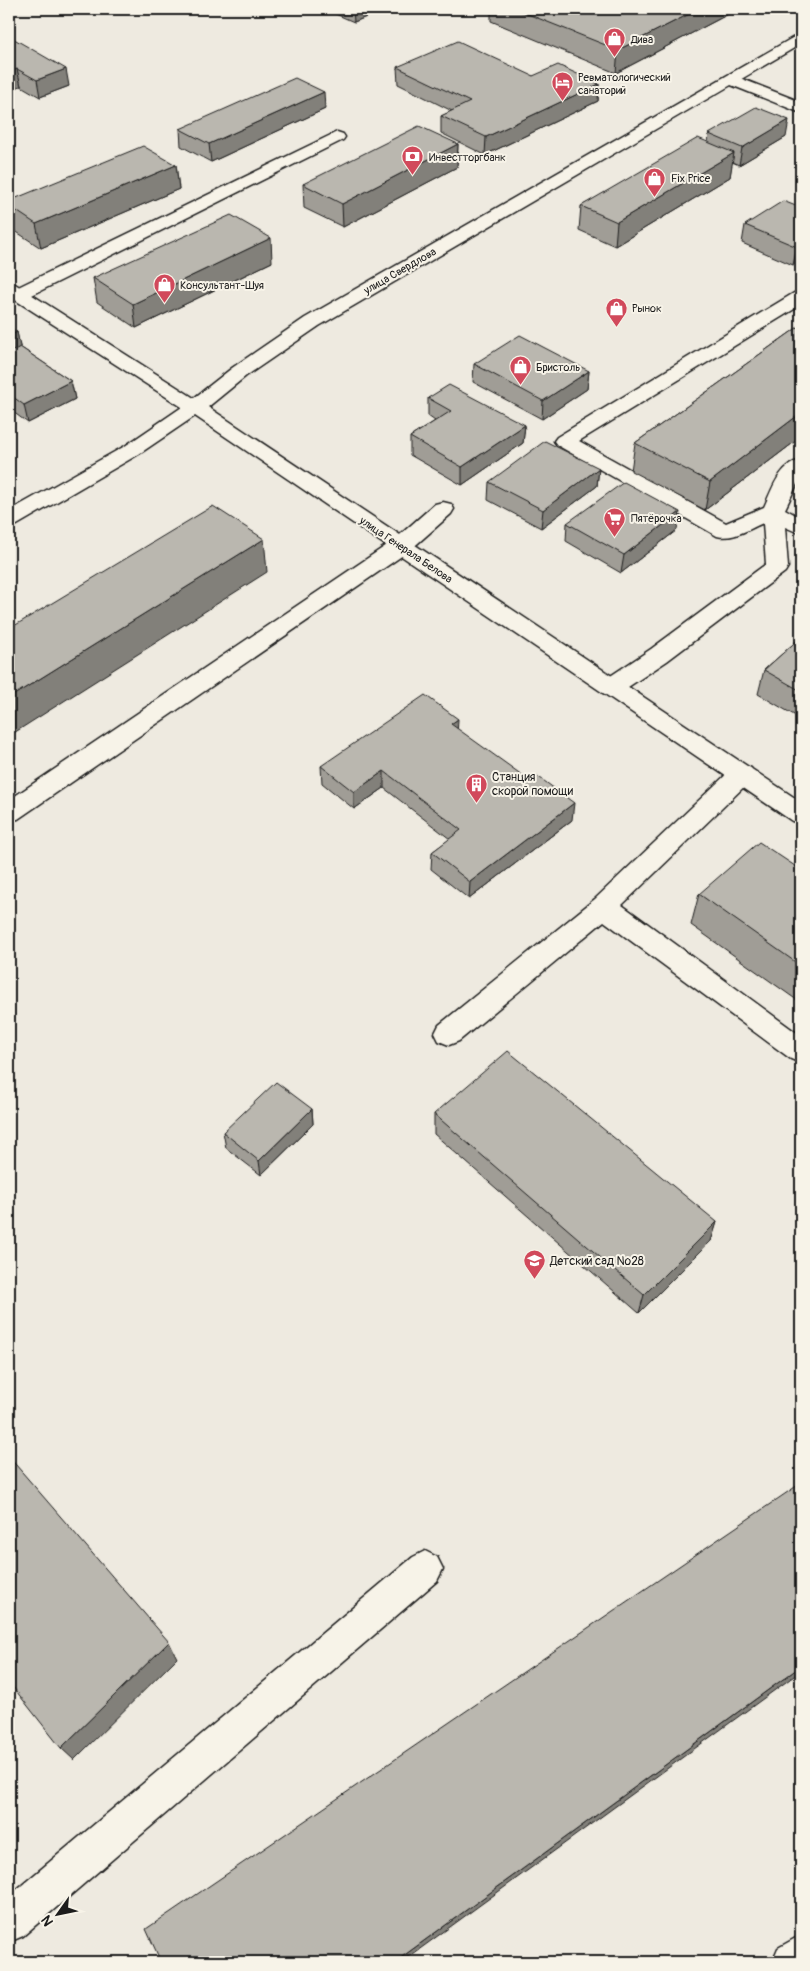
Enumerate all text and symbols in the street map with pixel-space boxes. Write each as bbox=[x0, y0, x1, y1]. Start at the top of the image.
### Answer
shop icon: Дива bbox=[603, 27, 627, 58]
place label: Дива bbox=[630, 33, 653, 46]
hotel icon: Ревматологический санаторий bbox=[550, 71, 574, 102]
place label: Ревматологический санаторий bbox=[578, 71, 671, 97]
bank icon: Инвестторгбанк bbox=[401, 145, 425, 176]
place label: Инвестторгбанк bbox=[429, 151, 506, 164]
shop icon: Fix Price bbox=[643, 166, 667, 197]
place label: Fix Price bbox=[671, 172, 711, 185]
street label: улица Свердлова bbox=[361, 245, 439, 297]
shop icon: Консультант-Шуя bbox=[152, 273, 176, 304]
place label: Консультант-Шуя bbox=[180, 279, 264, 292]
shop icon: Рынок bbox=[604, 296, 628, 327]
place label: Рынок bbox=[632, 302, 662, 315]
shop icon: Бристоль bbox=[508, 355, 532, 386]
place label: Бристоль bbox=[536, 361, 580, 374]
supermarket icon: Пятёрочка bbox=[603, 506, 627, 537]
place label: Пятёрочка bbox=[631, 512, 682, 525]
street label: улица Генерала Белова bbox=[356, 514, 455, 586]
place label: Станция скорой помощи bbox=[492, 770, 574, 799]
building icon: Станция скорой помощи bbox=[464, 772, 488, 803]
school or university icon: Детский сад №28 bbox=[522, 1249, 546, 1280]
place label: Детский сад №28 bbox=[549, 1254, 644, 1269]
north arrow bbox=[32, 1888, 82, 1938]
text: N bbox=[38, 1912, 57, 1929]

